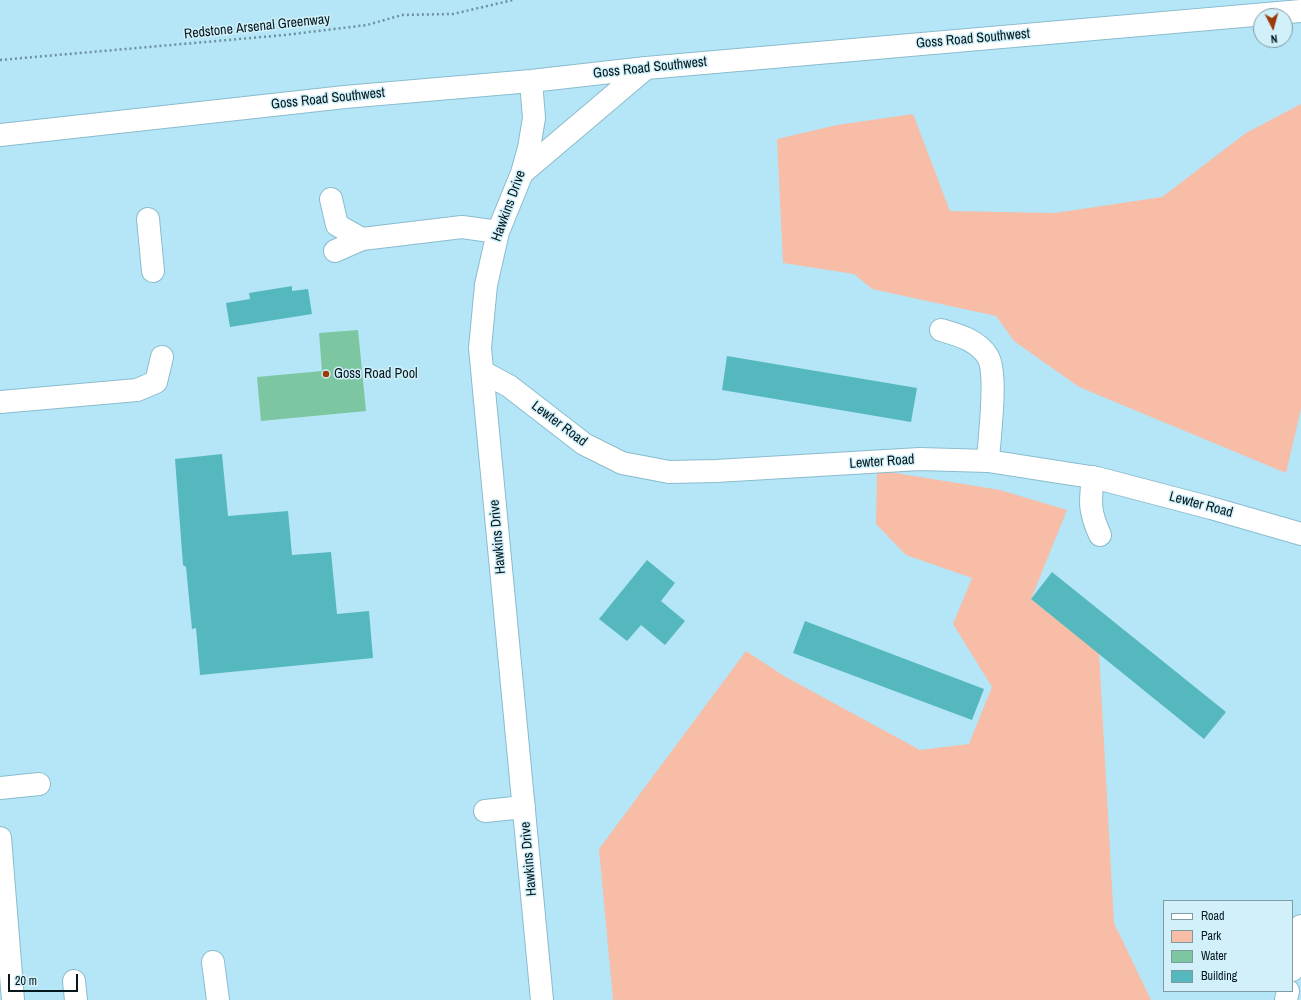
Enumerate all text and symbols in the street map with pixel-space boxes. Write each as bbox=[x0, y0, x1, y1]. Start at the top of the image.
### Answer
north arrow bbox=[1253, 8, 1293, 48]
street label: Redstone Arsenal Greenway bbox=[183, 11, 331, 43]
street label: Goss Road Southwest bbox=[915, 26, 1031, 52]
text: N bbox=[1270, 32, 1278, 46]
street label: Goss Road Southwest bbox=[592, 54, 708, 82]
street label: Goss Road Southwest bbox=[270, 85, 386, 113]
street label: Hawkins Drive bbox=[488, 168, 530, 244]
place label: Goss Road Pool bbox=[334, 366, 418, 382]
marker: Goss Road Pool bbox=[321, 369, 331, 379]
street label: Lewter Road bbox=[528, 398, 590, 450]
street label: Lewter Road bbox=[849, 451, 915, 473]
street label: Lewter Road bbox=[1167, 488, 1235, 522]
street label: Hawkins Drive bbox=[486, 499, 510, 575]
street label: Hawkins Drive bbox=[517, 821, 541, 897]
legend bbox=[1163, 900, 1293, 992]
text: Road bbox=[1201, 908, 1225, 924]
text: Park bbox=[1201, 928, 1221, 944]
text: Water bbox=[1201, 948, 1227, 964]
scale bar bbox=[10, 966, 80, 992]
text: Building bbox=[1201, 968, 1237, 984]
text: 20 m bbox=[15, 973, 37, 989]

